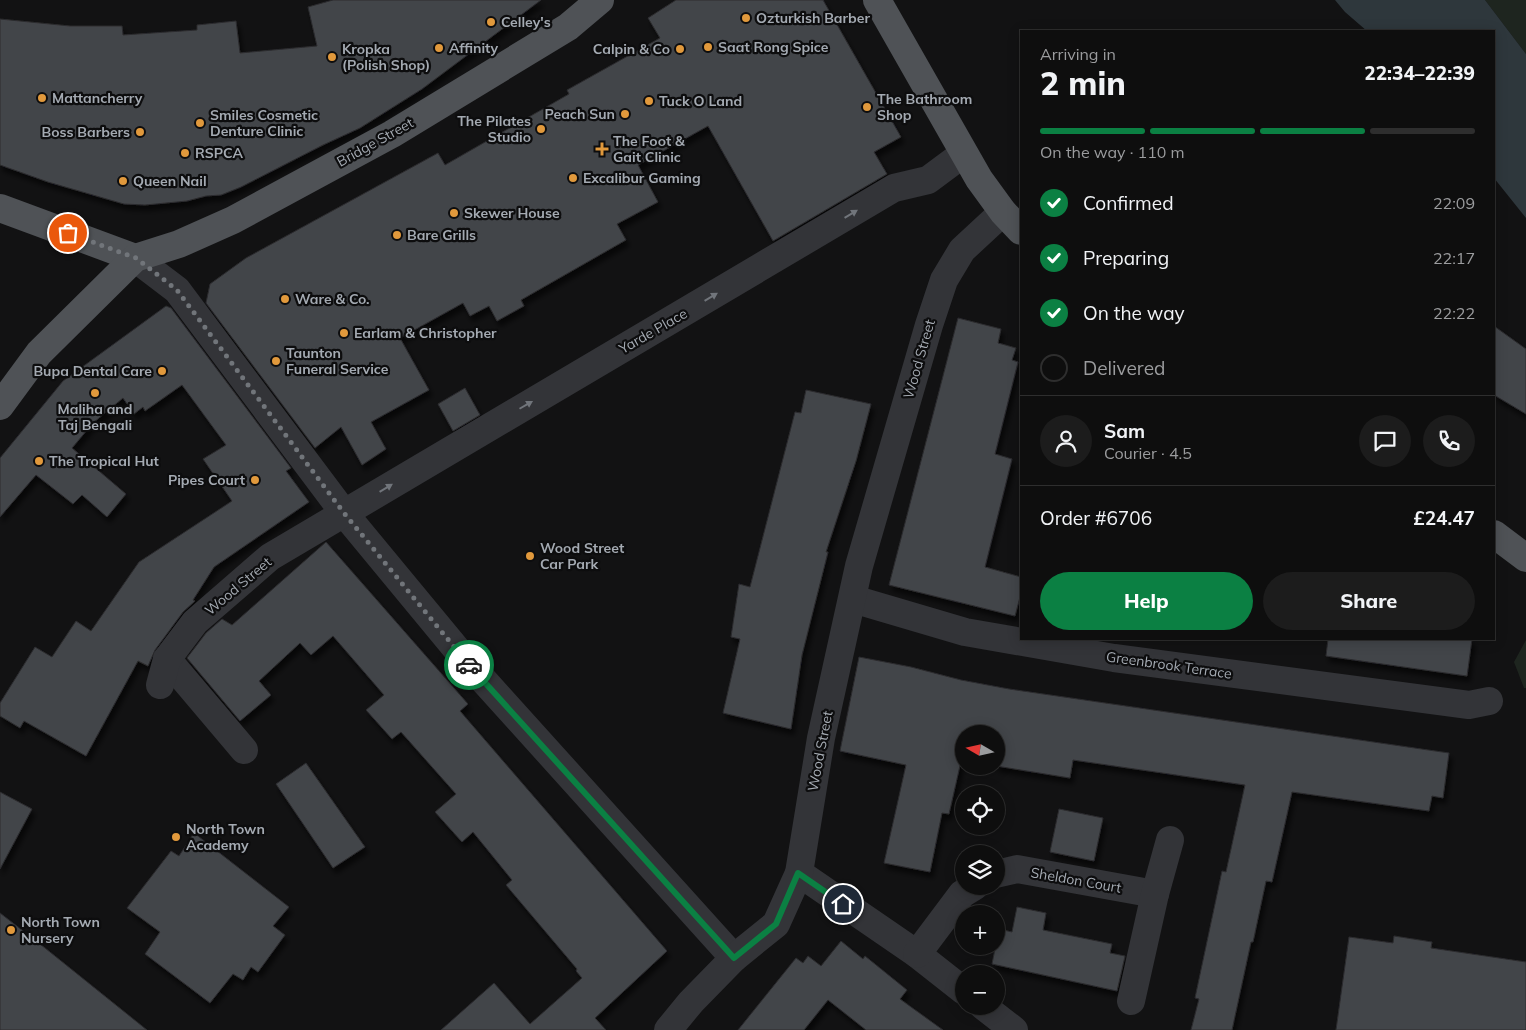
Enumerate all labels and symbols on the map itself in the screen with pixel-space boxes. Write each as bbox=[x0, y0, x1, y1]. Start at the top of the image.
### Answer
place label: Ozturkish Barber bbox=[756, 9, 870, 27]
marker: Ozturkish Barber bbox=[740, 12, 752, 24]
place label: Celley's bbox=[501, 13, 551, 31]
marker: Celley's bbox=[485, 16, 497, 28]
place label: Saat Rong Spice bbox=[718, 38, 829, 56]
place label: Affinity bbox=[449, 39, 498, 57]
place label: Kropka (Polish Shop) bbox=[342, 40, 430, 74]
place label: Calpin & Co bbox=[593, 40, 670, 58]
marker: Saat Rong Spice bbox=[702, 41, 714, 53]
marker: Affinity bbox=[433, 42, 445, 54]
marker: Calpin & Co bbox=[674, 43, 686, 55]
marker: Kropka (Polish Shop) bbox=[326, 51, 338, 63]
place label: Mattancherry bbox=[52, 89, 143, 107]
place label: The Bathroom Shop bbox=[877, 90, 972, 124]
marker: Mattancherry bbox=[36, 92, 48, 104]
place label: Tuck O Land bbox=[659, 92, 742, 110]
marker: Tuck O Land bbox=[643, 95, 655, 107]
marker: The Bathroom Shop bbox=[861, 101, 873, 113]
place label: Peach Sun bbox=[545, 105, 615, 123]
place label: Smiles Cosmetic Denture Clinic bbox=[210, 106, 318, 140]
marker: Peach Sun bbox=[619, 108, 631, 120]
place label: The Pilates Studio bbox=[457, 112, 531, 146]
street label: Bridge Street bbox=[334, 114, 417, 170]
marker: Smiles Cosmetic Denture Clinic bbox=[194, 117, 206, 129]
place label: Boss Barbers bbox=[42, 123, 130, 141]
marker: The Pilates Studio bbox=[535, 123, 547, 135]
marker: Boss Barbers bbox=[134, 126, 146, 138]
place label: The Foot & Gait Clinic bbox=[613, 132, 685, 166]
marker: The Foot & Gait Clinic bbox=[595, 142, 609, 156]
place label: RSPCA bbox=[195, 144, 243, 162]
marker: RSPCA bbox=[179, 147, 191, 159]
place label: Excalibur Gaming bbox=[583, 169, 701, 187]
place label: Queen Nail bbox=[133, 172, 207, 190]
marker: Excalibur Gaming bbox=[567, 172, 579, 184]
marker: Queen Nail bbox=[117, 175, 129, 187]
place label: Skewer House bbox=[464, 204, 560, 222]
marker: Skewer House bbox=[448, 207, 460, 219]
one-way arrow bbox=[844, 209, 857, 218]
pin bbox=[47, 212, 89, 254]
place label: Bare Grills bbox=[407, 226, 476, 244]
marker: Bare Grills bbox=[391, 229, 403, 241]
place label: Ware & Co. bbox=[295, 290, 370, 308]
one-way arrow bbox=[705, 292, 718, 301]
marker: Ware & Co. bbox=[279, 293, 291, 305]
street label: Yarde Place bbox=[615, 304, 690, 358]
street label: Wood Street bbox=[899, 317, 939, 401]
place label: Earlam & Christopher bbox=[354, 324, 497, 342]
marker: Earlam & Christopher bbox=[338, 327, 350, 339]
place label: Taunton Funeral Service bbox=[286, 344, 389, 378]
marker: Taunton Funeral Service bbox=[270, 355, 282, 367]
place label: Bupa Dental Care bbox=[33, 362, 152, 380]
marker: Bupa Dental Care bbox=[156, 365, 168, 377]
marker: Maliha and Taj Bengali bbox=[89, 387, 101, 399]
place label: Maliha and Taj Bengali bbox=[58, 400, 132, 434]
one-way arrow bbox=[519, 401, 532, 410]
place label: The Tropical Hut bbox=[49, 452, 160, 470]
marker: The Tropical Hut bbox=[33, 455, 45, 467]
place label: Pipes Court bbox=[168, 471, 246, 489]
marker: Pipes Court bbox=[249, 474, 261, 486]
one-way arrow bbox=[379, 484, 392, 493]
place label: Wood Street Car Park bbox=[540, 539, 625, 573]
marker: Wood Street Car Park bbox=[524, 550, 536, 562]
street label: Wood Street bbox=[201, 553, 275, 619]
courier bbox=[444, 640, 494, 690]
street label: Greenbrook Terrace bbox=[1105, 647, 1233, 683]
street label: Wood Street bbox=[803, 709, 837, 793]
north arrow bbox=[955, 725, 1005, 775]
place label: North Town Academy bbox=[186, 820, 265, 854]
marker: North Town Academy bbox=[170, 831, 182, 843]
street label: Sheldon Court bbox=[1029, 863, 1123, 897]
pin bbox=[822, 883, 864, 925]
place label: North Town Nursery bbox=[21, 913, 100, 947]
marker: North Town Nursery bbox=[5, 924, 17, 936]

